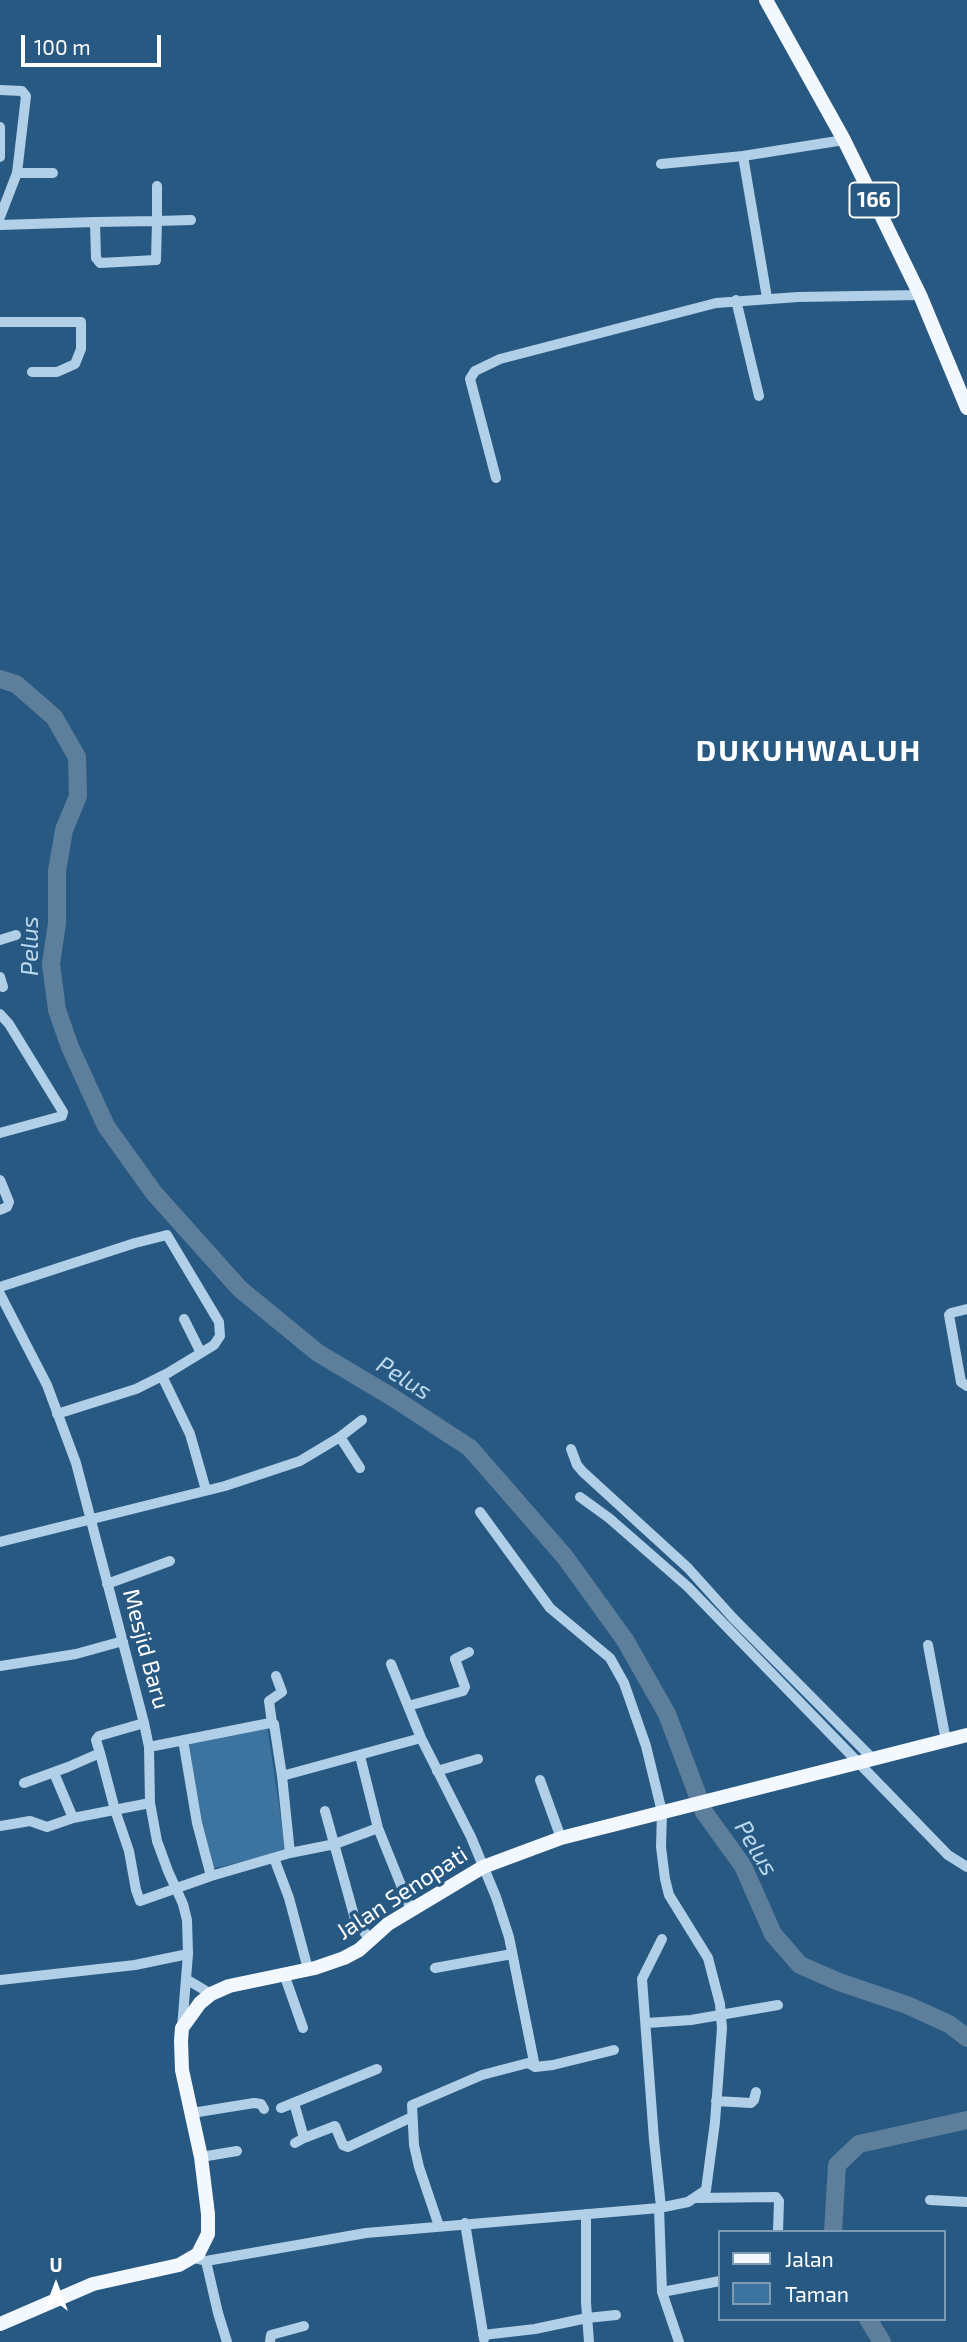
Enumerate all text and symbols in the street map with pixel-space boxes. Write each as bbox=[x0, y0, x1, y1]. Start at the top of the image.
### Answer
scale bar bbox=[24, 21, 164, 65]
text: 100 m bbox=[34, 34, 91, 59]
road number: 166 bbox=[850, 182, 898, 218]
district label: DUKUHWALUH bbox=[697, 733, 921, 769]
water label: Pelus bbox=[16, 916, 44, 976]
water label: Pelus bbox=[371, 1350, 437, 1406]
street label: Mesjid Baru bbox=[117, 1586, 175, 1712]
water label: Pelus bbox=[728, 1815, 784, 1881]
street label: Jalan Senopati bbox=[331, 1840, 473, 1946]
legend bbox=[718, 2230, 946, 2321]
text: Jalan bbox=[785, 2246, 834, 2271]
north arrow bbox=[21, 2251, 91, 2321]
text: U bbox=[49, 2253, 63, 2276]
text: Taman bbox=[785, 2281, 849, 2306]

